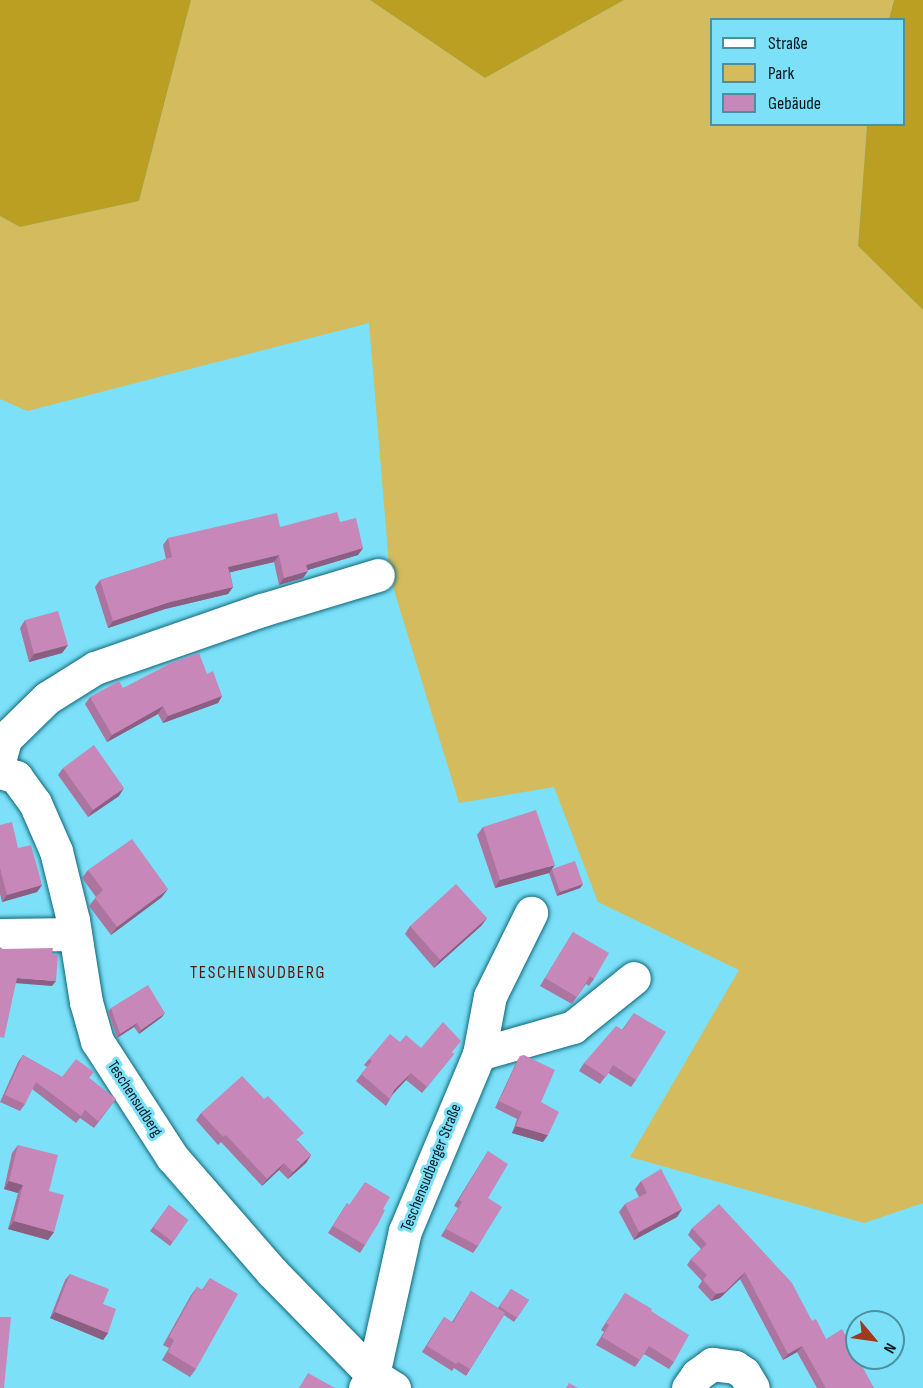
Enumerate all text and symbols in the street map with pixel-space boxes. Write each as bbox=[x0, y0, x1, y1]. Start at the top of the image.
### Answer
legend bbox=[710, 18, 905, 126]
text: Straße bbox=[768, 33, 808, 54]
text: Park bbox=[768, 63, 794, 84]
text: Gebäude bbox=[768, 93, 821, 114]
district label: TESCHENSUDBERG bbox=[190, 962, 326, 984]
street label: Teschensudberg bbox=[102, 1057, 166, 1141]
street label: Teschensudberger Straße bbox=[398, 1101, 466, 1235]
north arrow bbox=[845, 1310, 905, 1370]
text: N bbox=[879, 1340, 900, 1356]

